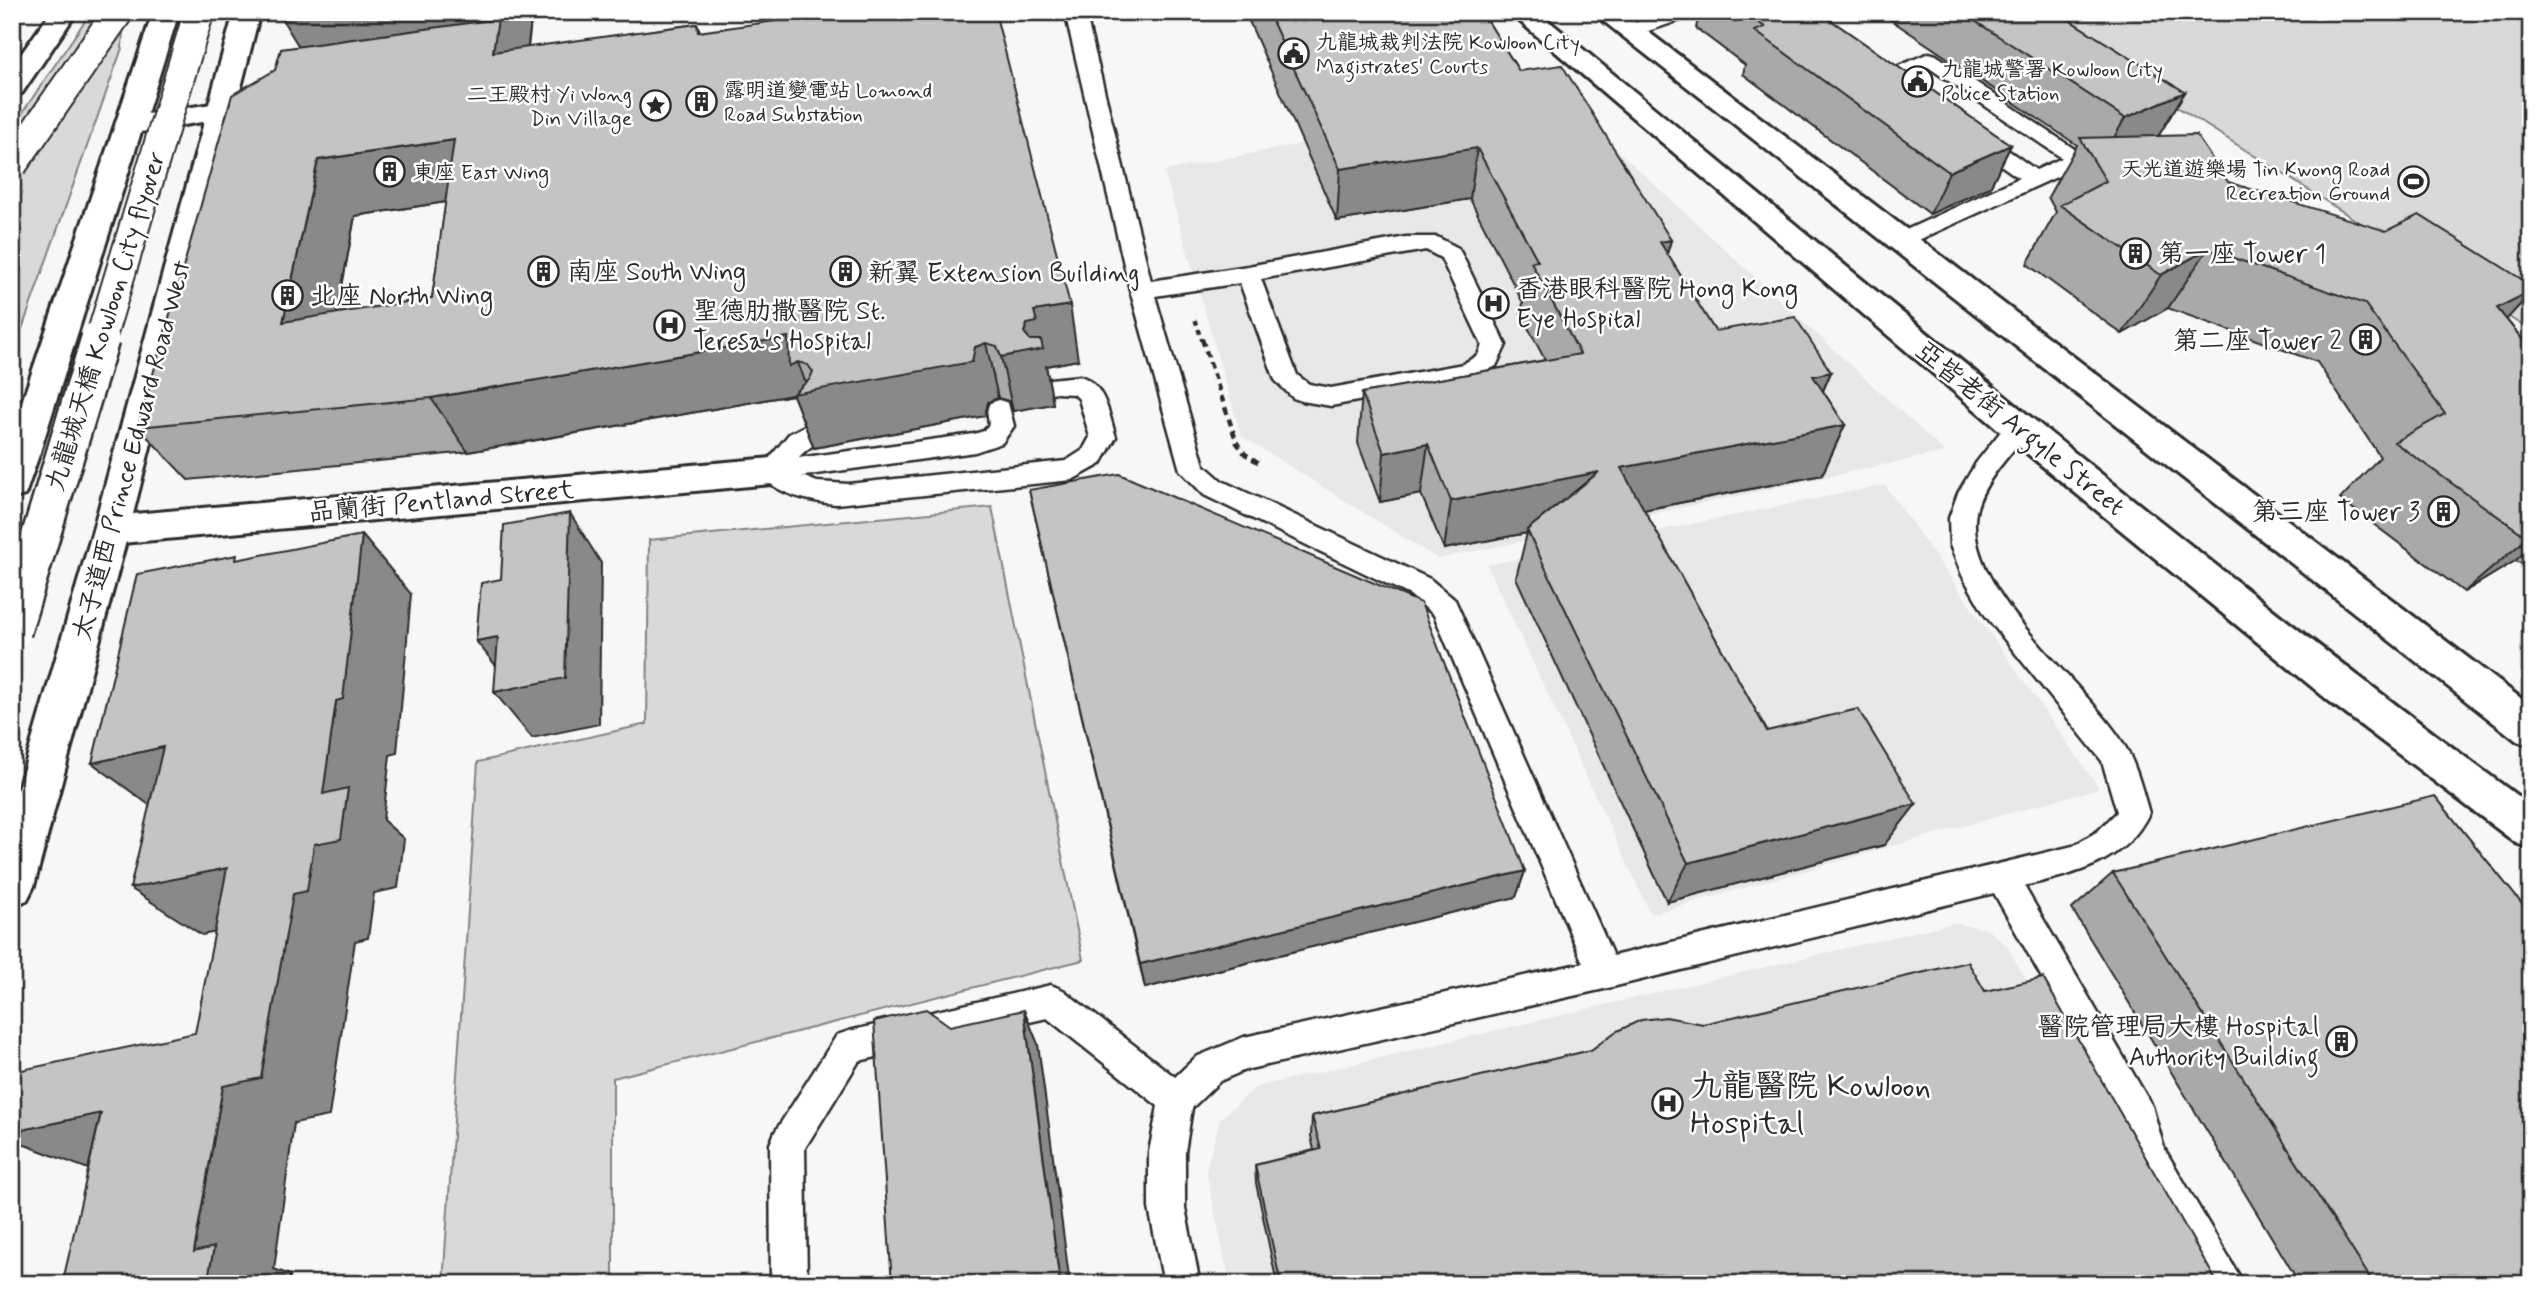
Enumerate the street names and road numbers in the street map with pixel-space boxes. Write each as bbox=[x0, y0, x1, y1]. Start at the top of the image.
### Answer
street label: 九龍城天橋 Kowloon City flyover bbox=[39, 148, 175, 496]
street label: 太子道西 Prince Edward Road West bbox=[66, 257, 200, 644]
street label: 亞皆老街 Argyle Street bbox=[1906, 335, 2131, 527]
street label: 品蘭街 Pentland Street bbox=[307, 473, 575, 531]

